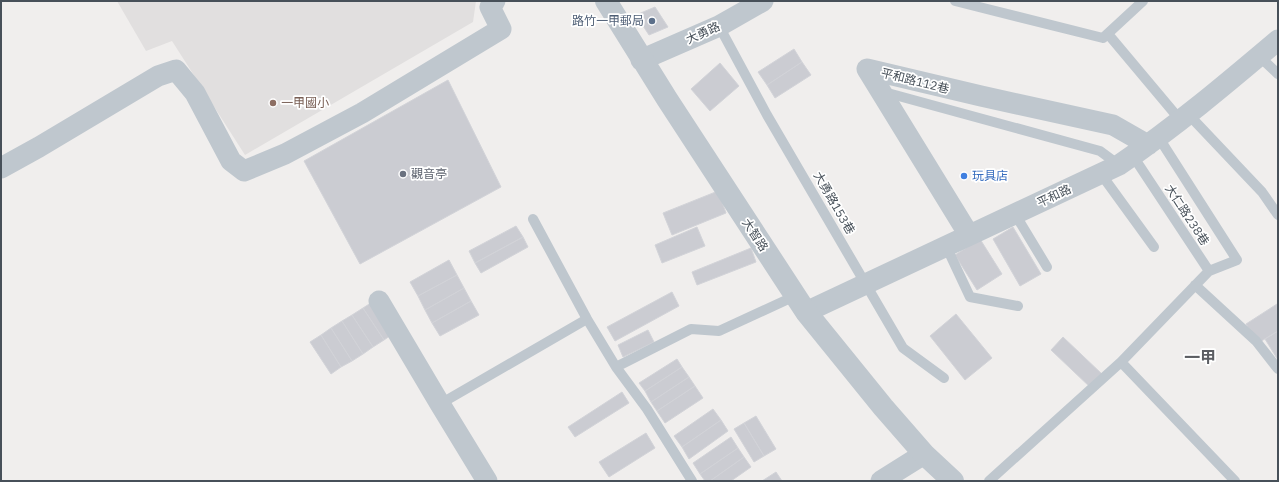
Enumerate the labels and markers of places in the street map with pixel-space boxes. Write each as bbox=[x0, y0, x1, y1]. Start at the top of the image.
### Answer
place label: 路竹一甲郵局 bbox=[572, 13, 644, 28]
marker: 路竹一甲郵局 bbox=[647, 16, 657, 26]
place label: 一甲國小 bbox=[281, 95, 329, 110]
marker: 一甲國小 bbox=[268, 98, 278, 108]
place label: 觀音亭 bbox=[411, 166, 447, 181]
place label: 玩具店 bbox=[972, 168, 1008, 183]
marker: 觀音亭 bbox=[398, 169, 408, 179]
marker: 玩具店 bbox=[959, 171, 969, 181]

